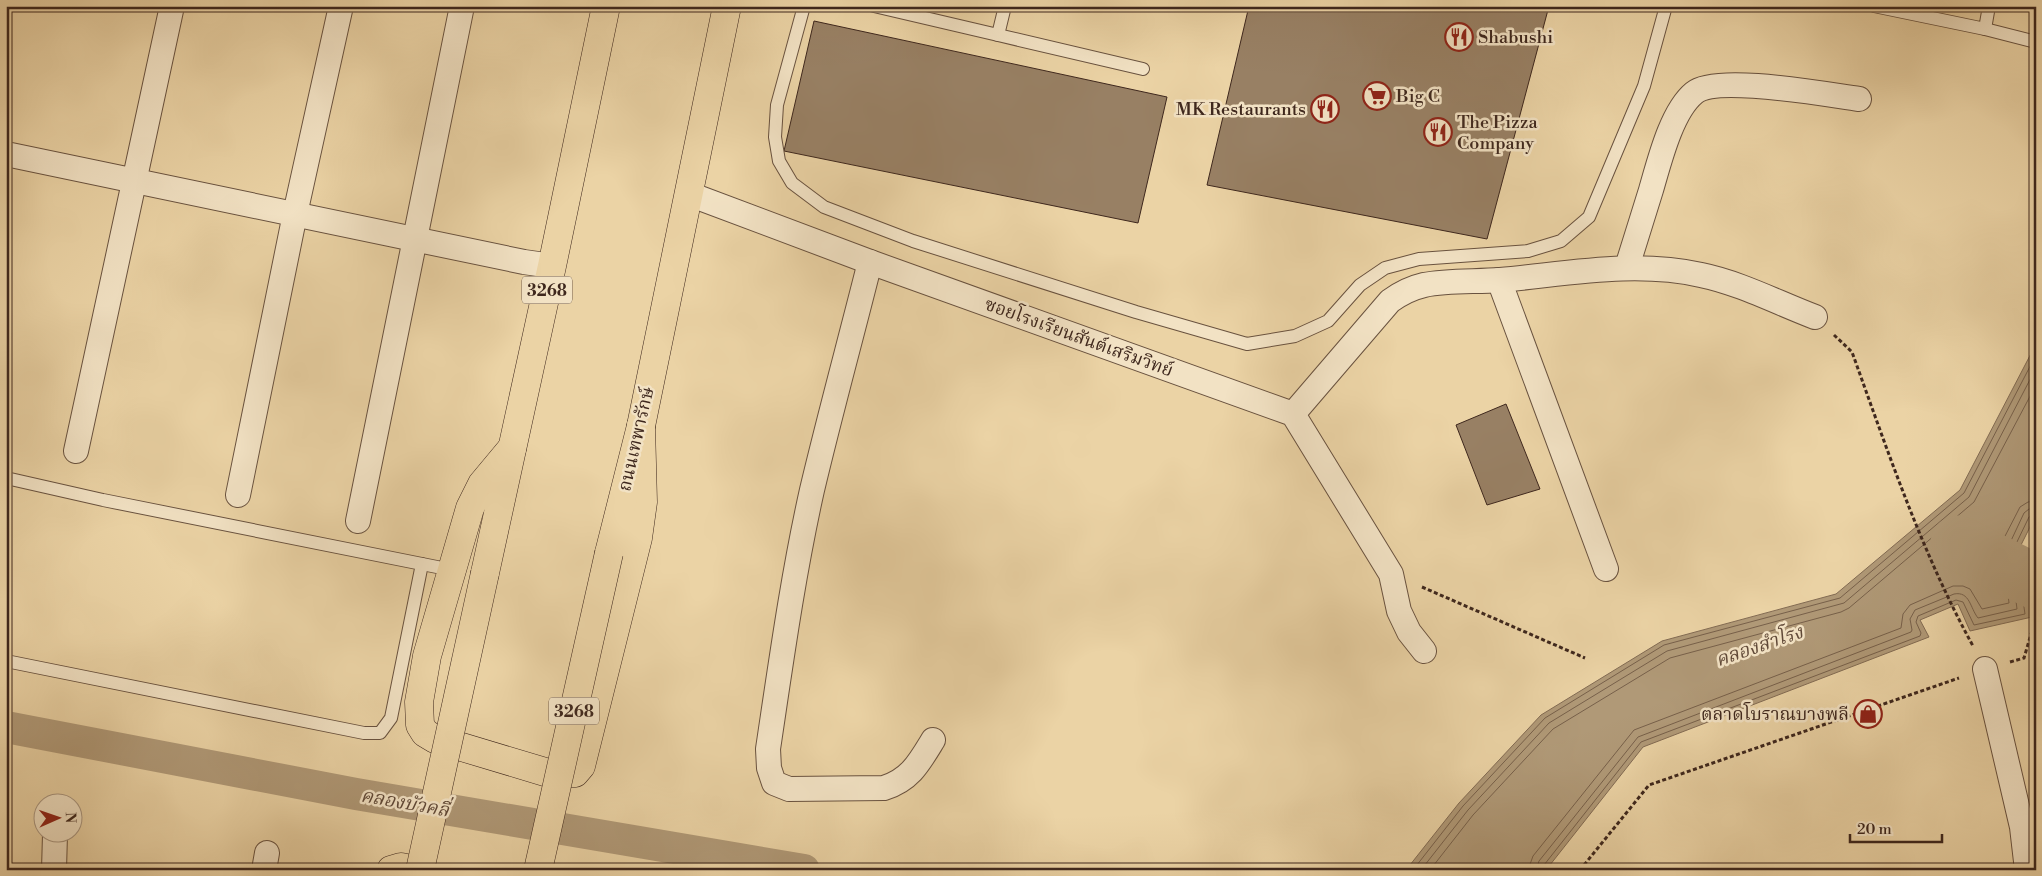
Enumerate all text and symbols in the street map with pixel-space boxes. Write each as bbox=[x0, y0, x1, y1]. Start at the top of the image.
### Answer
restaurant icon: Shabushi bbox=[1444, 22, 1474, 52]
place label: Shabushi bbox=[1478, 26, 1553, 49]
supermarket icon: Big C bbox=[1362, 81, 1392, 111]
place label: Big C bbox=[1395, 85, 1440, 108]
restaurant icon: MK Restaurants bbox=[1310, 94, 1340, 124]
place label: MK Restaurants bbox=[1176, 98, 1306, 121]
place label: The Pizza Company bbox=[1457, 111, 1538, 155]
restaurant icon: The Pizza Company bbox=[1423, 117, 1453, 147]
road number: 3268 bbox=[522, 276, 572, 304]
street label: ซอยโรงเรียนสันต์เสริมวิทย์ bbox=[982, 291, 1177, 382]
street label: ถนนเทพารักษ์ bbox=[613, 384, 660, 494]
water label: คลองสำโรง bbox=[1712, 617, 1808, 672]
road number: 3268 bbox=[549, 698, 599, 724]
shop icon: ตลาดโบราณบางพลี bbox=[1853, 699, 1883, 729]
place label: ตลาดโบราณบางพลี bbox=[1701, 701, 1849, 726]
water label: คลองบัวคลี่ bbox=[359, 780, 455, 823]
north arrow bbox=[32, 794, 82, 844]
scale bar bbox=[1850, 811, 1942, 843]
text: N bbox=[61, 812, 79, 823]
text: 20 m bbox=[1857, 820, 1892, 839]

